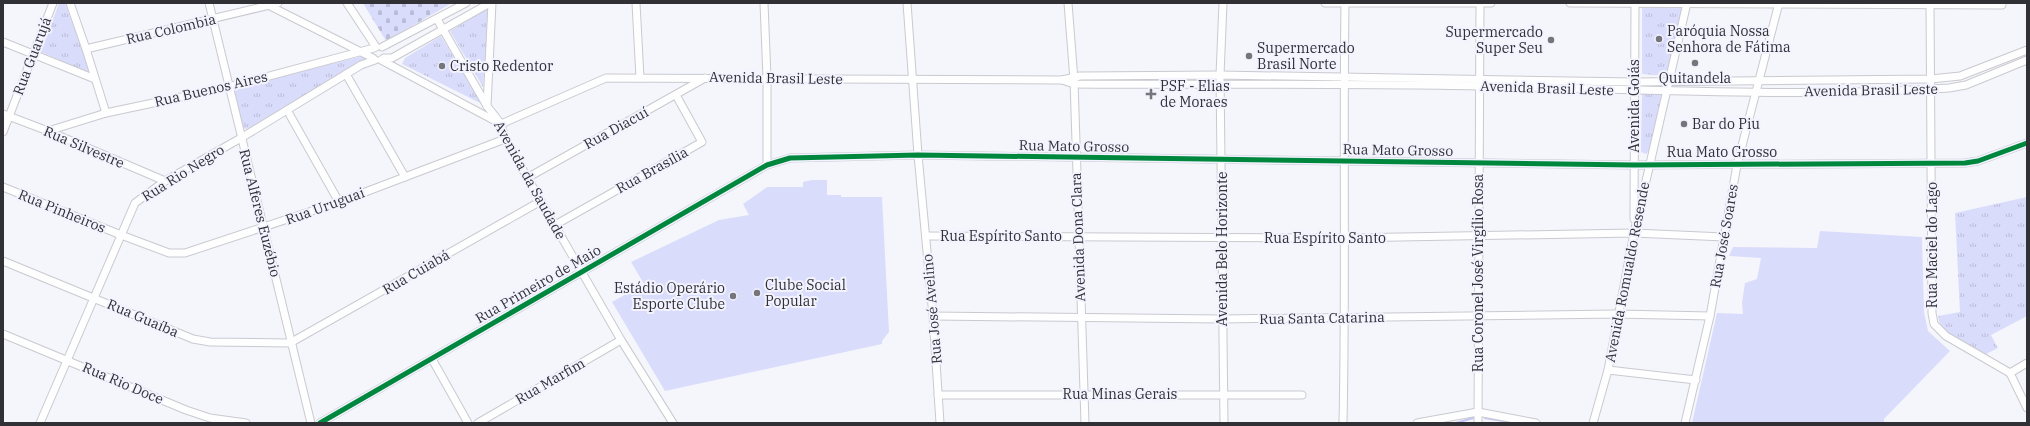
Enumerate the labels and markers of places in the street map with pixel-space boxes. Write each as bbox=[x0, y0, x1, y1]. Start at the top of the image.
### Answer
place label: Paróquia Nossa Senhora de Fátima bbox=[1667, 22, 1791, 56]
place label: Supermercado Super Seu bbox=[1445, 23, 1543, 57]
marker: Paróquia Nossa Senhora de Fátima bbox=[1654, 34, 1664, 44]
marker: Supermercado Super Seu bbox=[1546, 35, 1556, 45]
place label: Supermercado Brasil Norte bbox=[1257, 39, 1355, 73]
marker: Supermercado Brasil Norte bbox=[1244, 51, 1254, 61]
place label: Cristo Redentor bbox=[450, 57, 554, 75]
marker: Quitandela bbox=[1690, 58, 1700, 68]
marker: Cristo Redentor bbox=[437, 61, 447, 71]
place label: Quitandela bbox=[1659, 69, 1732, 87]
place label: PSF - Elias de Moraes bbox=[1160, 77, 1230, 111]
marker: PSF - Elias de Moraes bbox=[1145, 88, 1157, 100]
place label: Bar do Piu bbox=[1692, 115, 1760, 133]
marker: Bar do Piu bbox=[1679, 119, 1689, 129]
place label: Clube Social Popular bbox=[765, 276, 846, 310]
place label: Estádio Operário Esporte Clube bbox=[614, 279, 725, 313]
marker: Clube Social Popular bbox=[752, 288, 762, 298]
marker: Estádio Operário Esporte Clube bbox=[728, 291, 738, 301]

